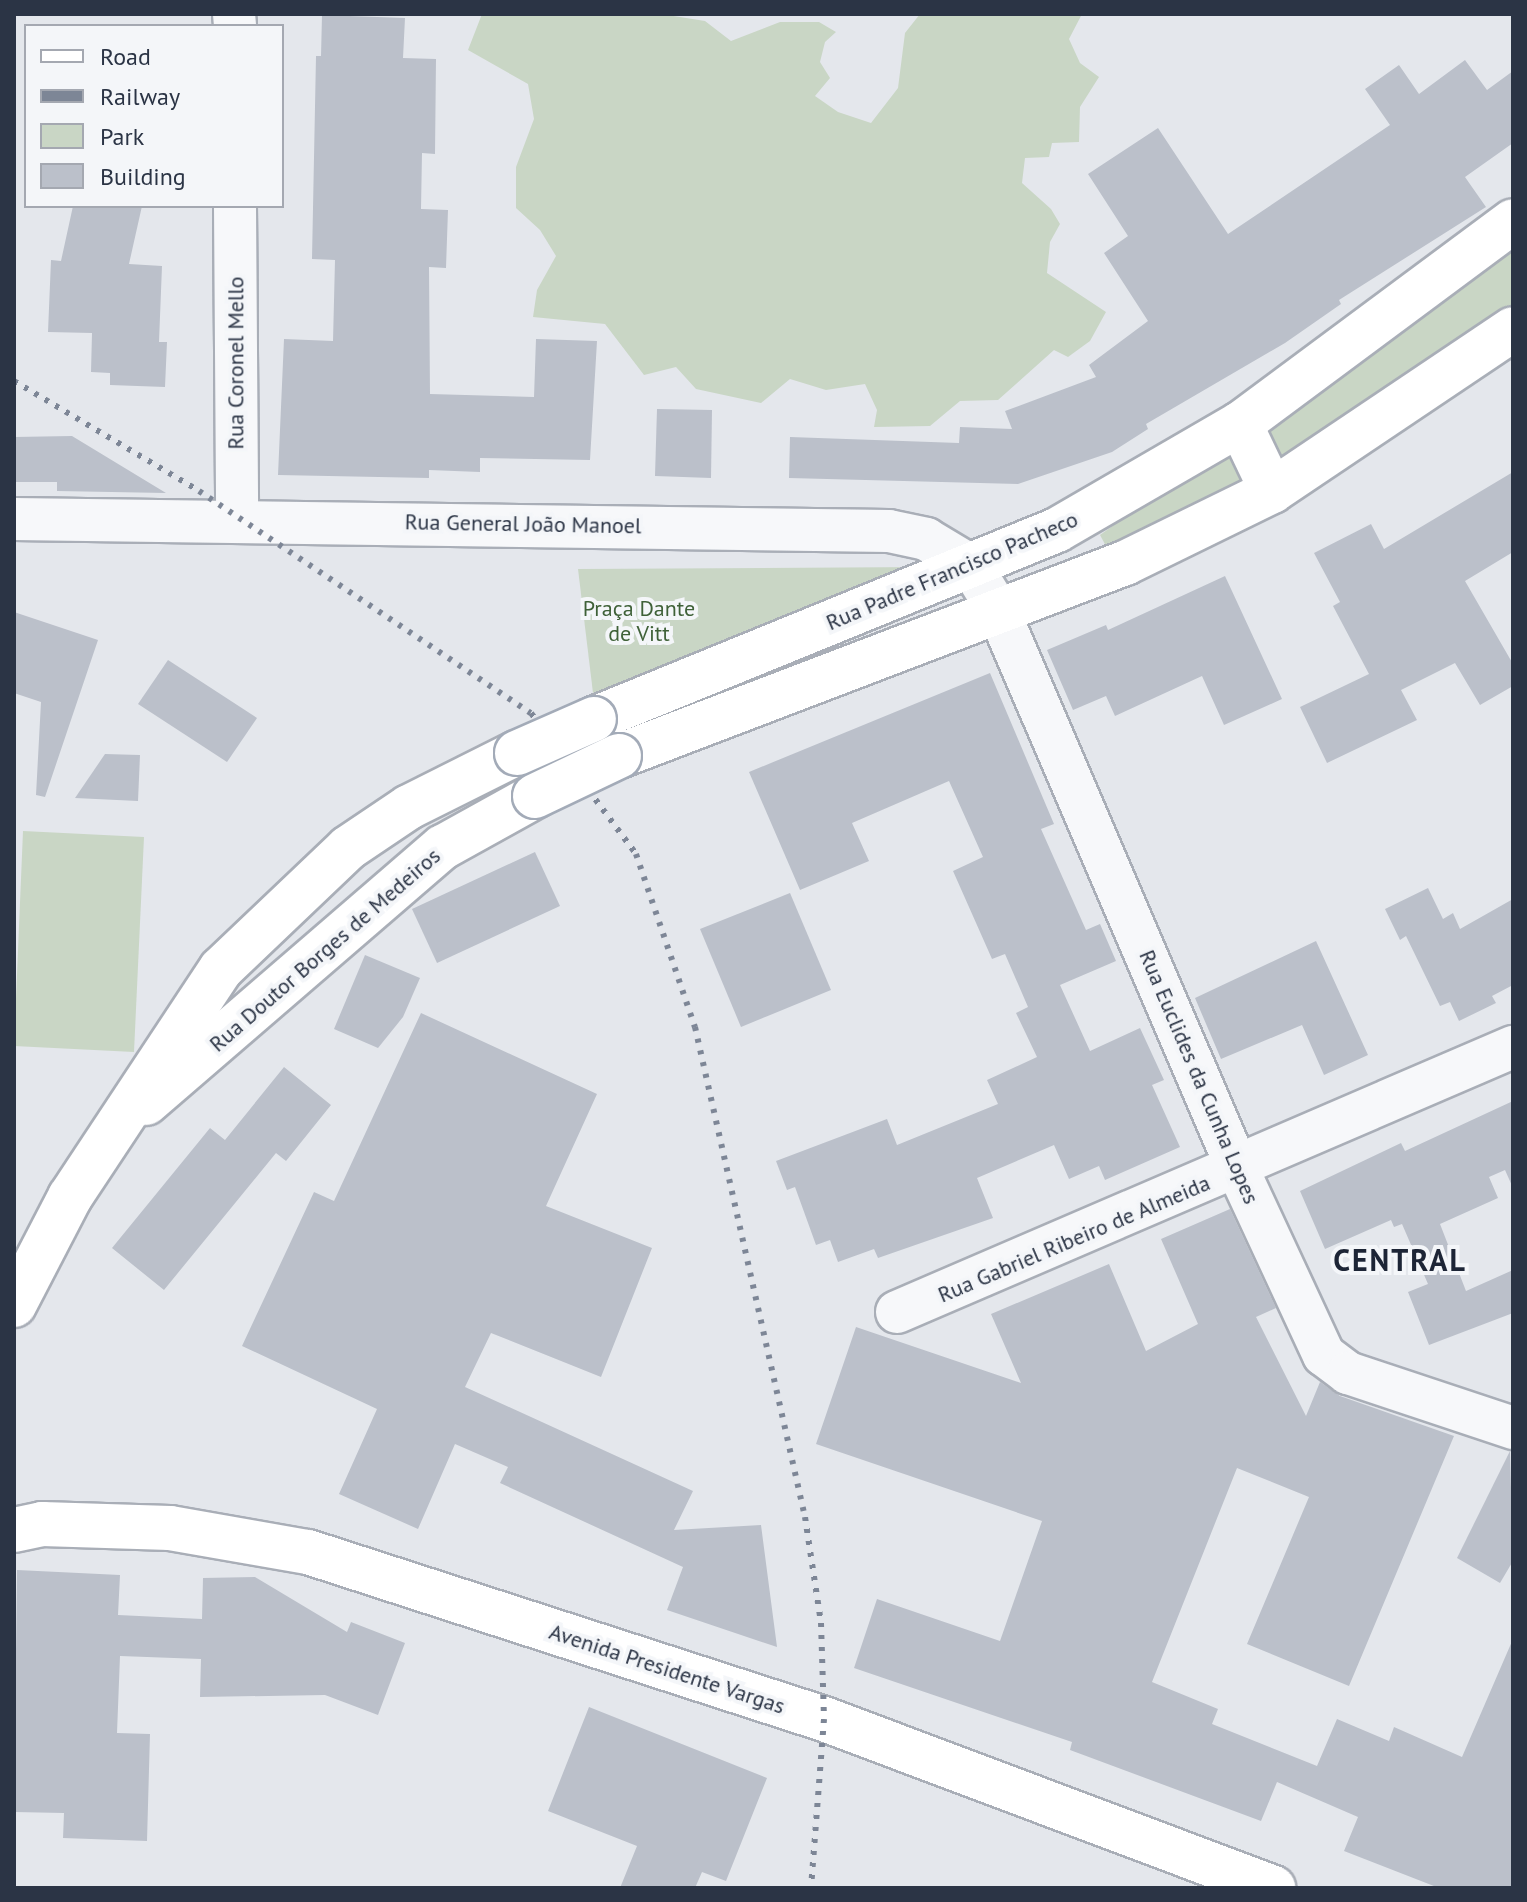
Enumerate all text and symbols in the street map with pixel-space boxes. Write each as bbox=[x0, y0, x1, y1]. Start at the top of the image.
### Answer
legend bbox=[24, 24, 284, 208]
text: Road bbox=[100, 41, 151, 72]
text: Railway bbox=[100, 81, 180, 112]
text: Park bbox=[100, 121, 144, 152]
text: Building bbox=[100, 161, 186, 192]
street label: Rua Coronel Mello bbox=[223, 276, 249, 450]
street label: Rua Padre Francisco Pacheco bbox=[822, 506, 1082, 636]
street label: Rua General João Manoel bbox=[405, 509, 641, 539]
park label: Praça Dante de Vitt bbox=[583, 595, 695, 646]
street label: Rua Doutor Borges de Medeiros bbox=[204, 843, 446, 1057]
street label: Rua Euclides da Cunha Lopes bbox=[1133, 946, 1265, 1208]
street label: Rua Gabriel Ribeiro de Almeida bbox=[934, 1169, 1214, 1309]
district label: CENTRAL bbox=[1333, 1242, 1467, 1278]
street label: Avenida Presidente Vargas bbox=[546, 1618, 788, 1720]

